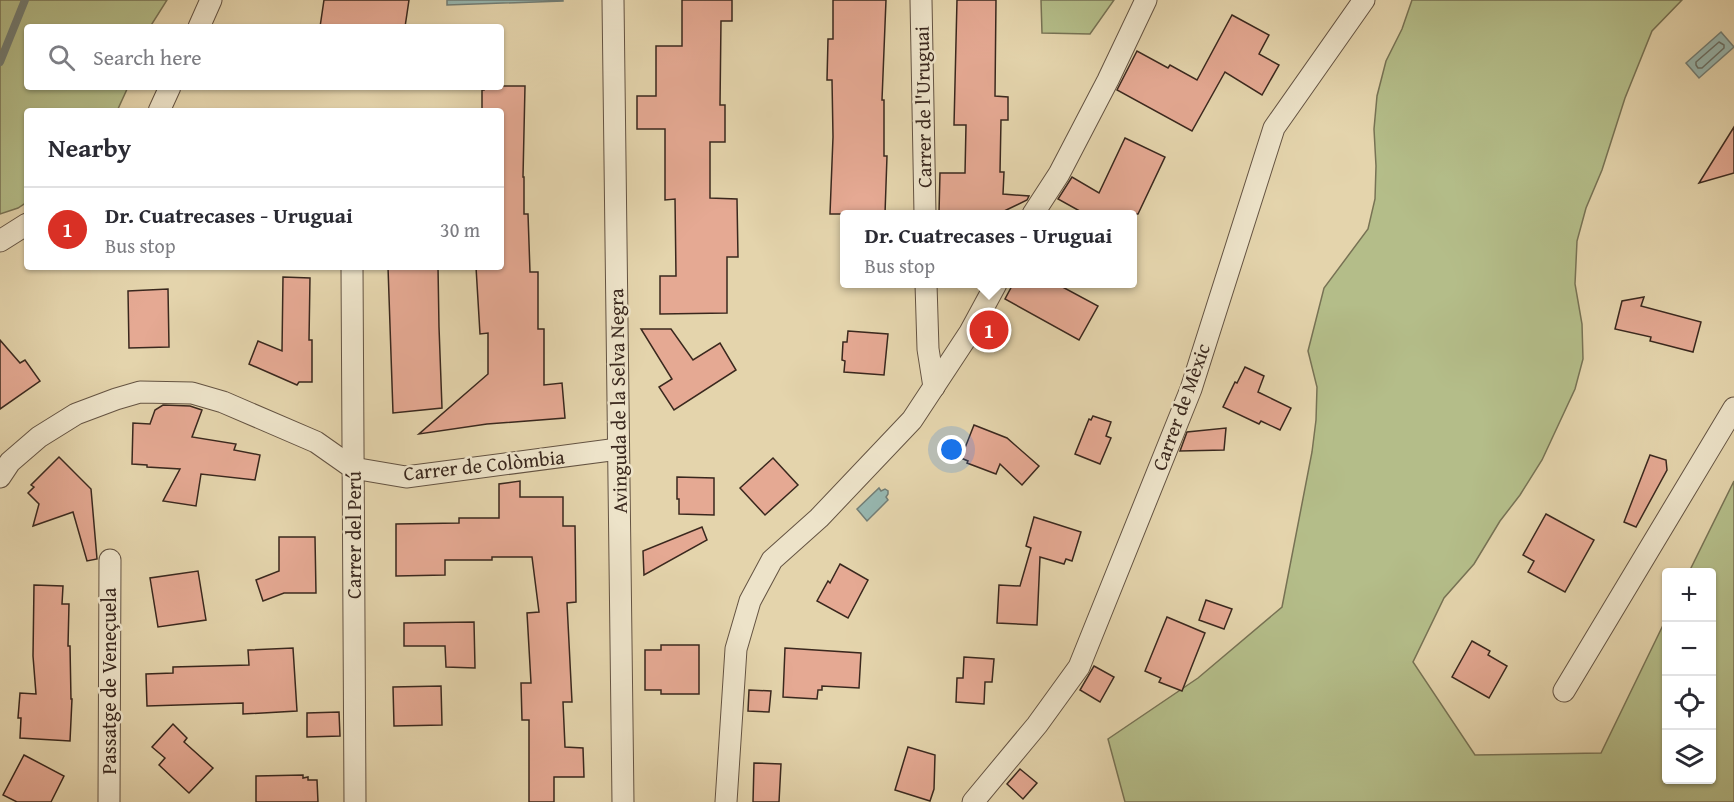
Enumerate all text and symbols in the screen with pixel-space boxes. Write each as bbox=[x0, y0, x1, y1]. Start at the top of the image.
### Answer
search box bbox=[24, 24, 504, 90]
street label: Carrer de l'Uruguai bbox=[907, 25, 938, 188]
icon: search bbox=[45, 41, 78, 74]
text: Search here bbox=[93, 41, 202, 73]
text: Nearby bbox=[48, 128, 131, 167]
text: Dr. Cuatrecases - Uruguai bbox=[105, 199, 353, 231]
popup bbox=[840, 210, 1137, 288]
text: 1 bbox=[62, 215, 73, 244]
text: 30 m bbox=[440, 215, 480, 244]
text: Dr. Cuatrecases - Uruguai bbox=[865, 219, 1112, 251]
text: Bus stop bbox=[105, 231, 176, 260]
text: Bus stop bbox=[865, 251, 935, 280]
street label: Avinguda de la Selva Negra bbox=[601, 288, 634, 514]
pin: 1 bbox=[970, 308, 1008, 352]
street label: Carrer de Mèxic bbox=[1144, 339, 1217, 474]
your location bbox=[937, 435, 966, 464]
street label: Carrer de Colòmbia bbox=[402, 442, 566, 487]
street label: Carrer del Perú bbox=[339, 471, 368, 599]
map controls bbox=[1662, 568, 1716, 784]
button: + bbox=[1662, 568, 1716, 622]
street label: Passatge de Veneçuela bbox=[94, 587, 123, 774]
button: − bbox=[1662, 622, 1716, 676]
button: locate bbox=[1662, 676, 1716, 730]
button: layers bbox=[1662, 730, 1716, 784]

